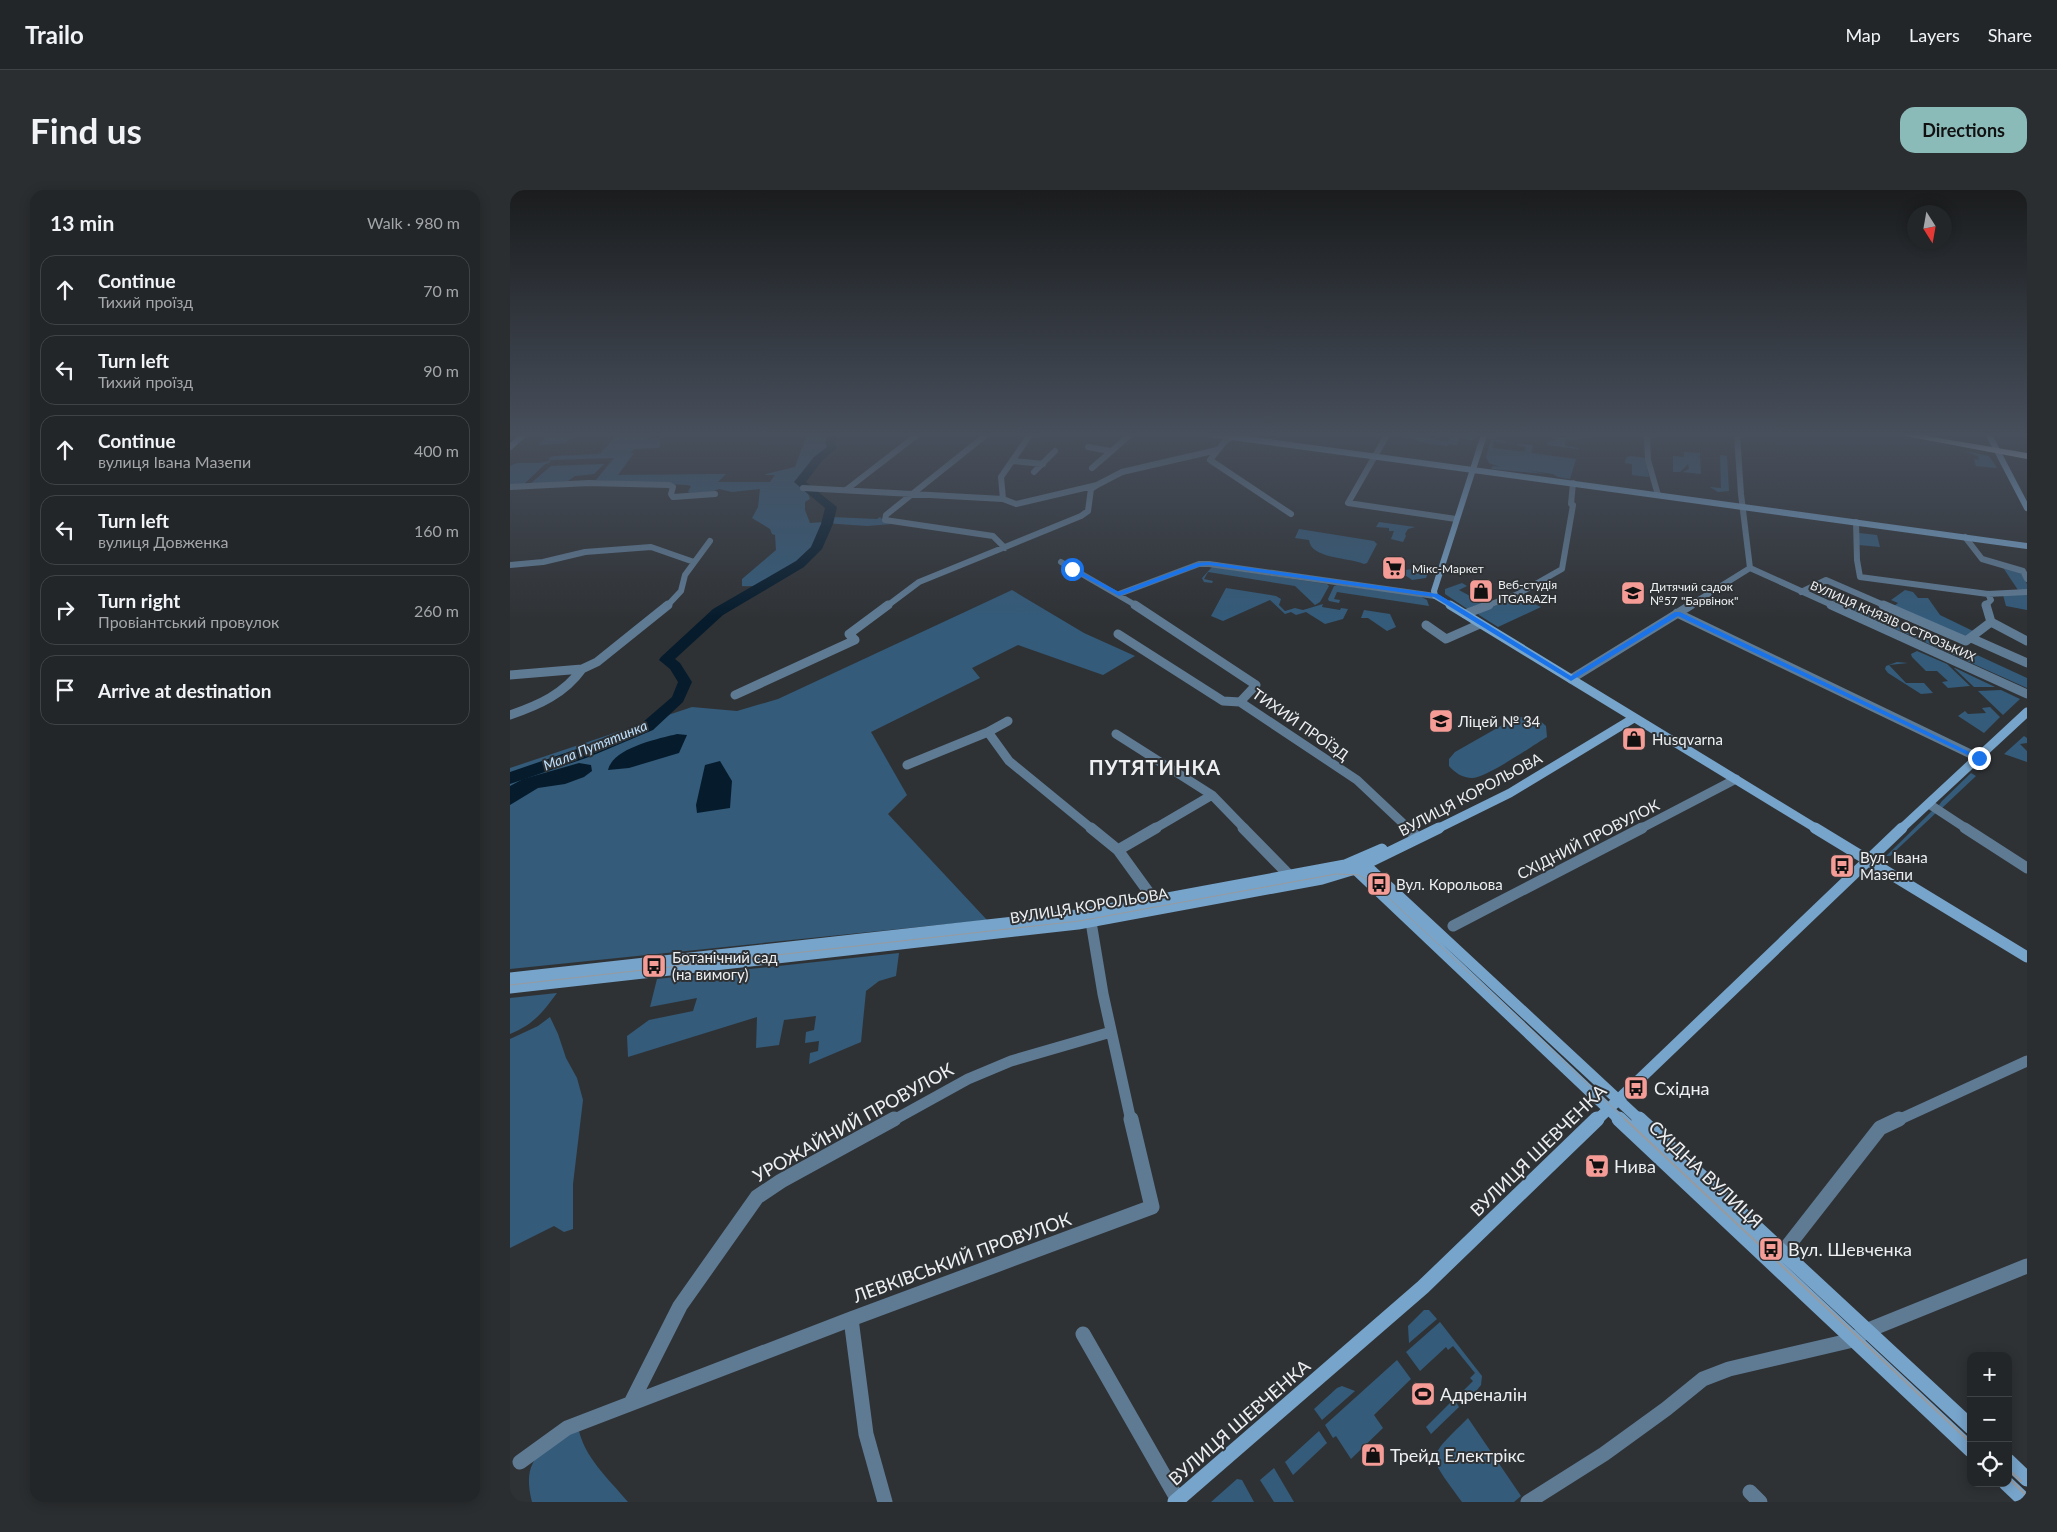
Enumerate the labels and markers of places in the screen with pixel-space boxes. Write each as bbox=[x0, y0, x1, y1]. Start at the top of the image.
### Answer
supermarket icon: Мікс-Маркет bbox=[1381, 555, 1407, 581]
place label: Мікс-Маркет bbox=[1412, 561, 1484, 576]
place label: Веб-студія ITGARAZH bbox=[1498, 577, 1557, 606]
shop icon: Веб-студія ITGARAZH bbox=[1468, 578, 1494, 604]
place label: Дитячий садок №57 "Барвінок" bbox=[1650, 579, 1738, 608]
school or university icon: Дитячий садок №57 "Барвінок" bbox=[1620, 580, 1646, 606]
school or university icon: Ліцей № 34 bbox=[1428, 708, 1454, 734]
place label: Ліцей № 34 bbox=[1457, 712, 1541, 730]
shop icon: Husqvarna bbox=[1621, 726, 1647, 752]
place label: Husqvarna bbox=[1652, 730, 1723, 748]
place label: Вул. Івана Мазепи bbox=[1860, 848, 1928, 883]
bus stop icon: Вул. Івана Мазепи bbox=[1829, 853, 1855, 879]
bus stop icon: Вул. Корольова bbox=[1366, 871, 1392, 897]
place label: Вул. Корольова bbox=[1396, 875, 1503, 893]
place label: Ботанічний сад (на вимогу) bbox=[672, 948, 778, 983]
bus stop icon: Ботанічний сад (на вимогу) bbox=[641, 953, 667, 979]
bus stop icon: Східна bbox=[1623, 1075, 1649, 1101]
place label: Східна bbox=[1654, 1077, 1710, 1099]
supermarket icon: Нива bbox=[1584, 1153, 1610, 1179]
place label: Нива bbox=[1614, 1155, 1656, 1177]
bus stop icon: Вул. Шевченка bbox=[1758, 1236, 1784, 1262]
place label: Вул. Шевченка bbox=[1788, 1238, 1912, 1260]
sports icon: Адреналін bbox=[1410, 1381, 1436, 1407]
place label: Адреналін bbox=[1440, 1383, 1527, 1405]
shop icon: Трейд Електрікс bbox=[1360, 1442, 1386, 1468]
place label: Трейд Електрікс bbox=[1390, 1444, 1526, 1466]

